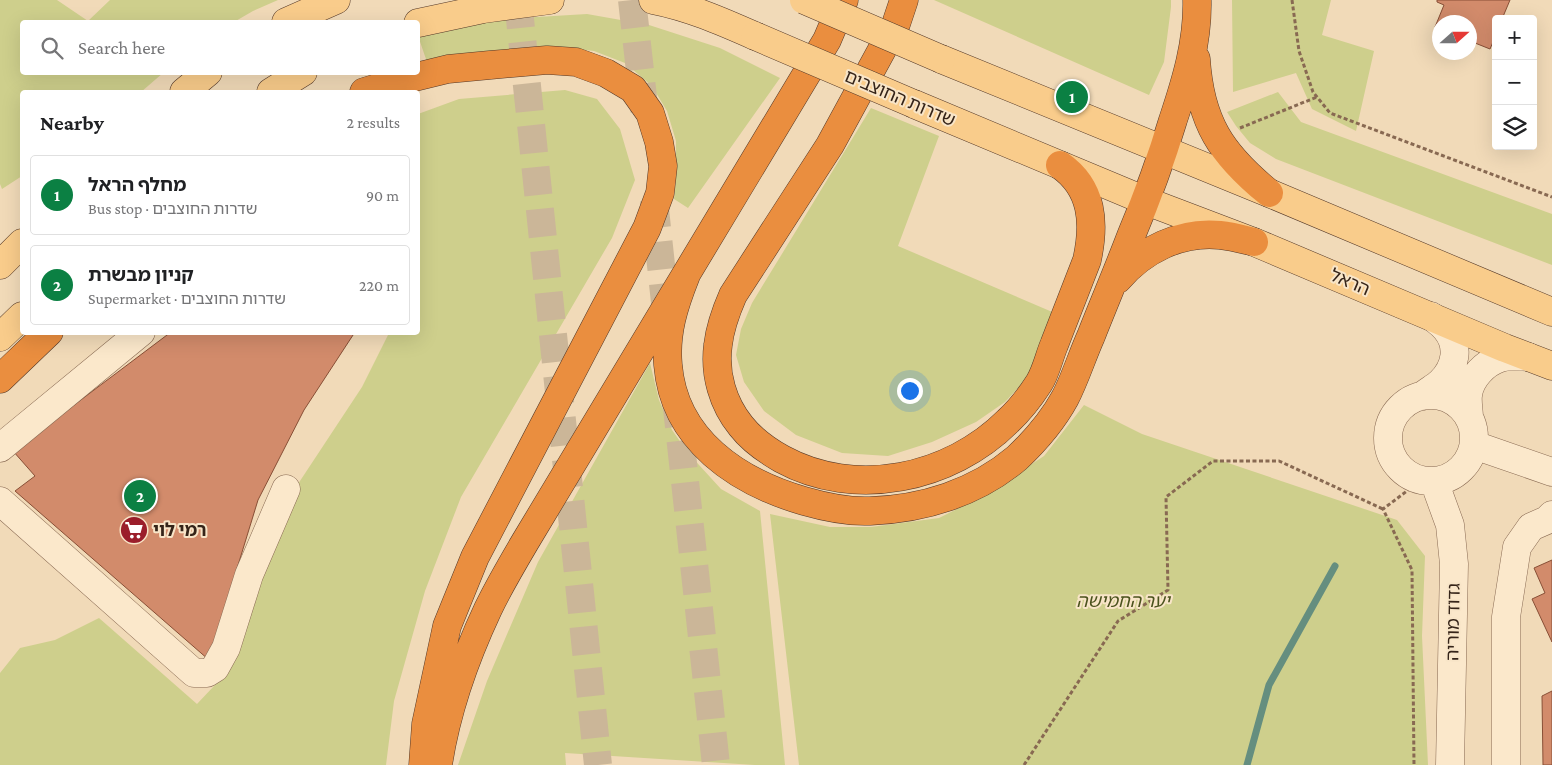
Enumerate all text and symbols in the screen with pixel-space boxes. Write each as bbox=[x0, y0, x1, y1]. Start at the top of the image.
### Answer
north arrow bbox=[1432, 15, 1477, 60]
map controls bbox=[1492, 15, 1537, 150]
button: + bbox=[1492, 15, 1537, 60]
search box bbox=[20, 20, 420, 75]
icon: search bbox=[38, 34, 66, 62]
text: Search here bbox=[78, 37, 165, 58]
button: − bbox=[1492, 60, 1537, 105]
street label: שדרות החוצבים bbox=[842, 66, 958, 130]
pin: 1 bbox=[1056, 78, 1088, 116]
button: layers bbox=[1492, 105, 1537, 150]
text: Nearby bbox=[40, 111, 104, 135]
text: 2 results bbox=[347, 114, 400, 131]
text: מחלף הראל bbox=[88, 174, 186, 195]
text: 1 bbox=[54, 187, 60, 204]
text: 90 m bbox=[366, 187, 399, 204]
text: Bus stop · שדרות החוצבים bbox=[88, 200, 257, 217]
text: קניון מבשרת bbox=[88, 264, 194, 285]
street label: הראל bbox=[1327, 265, 1373, 299]
text: 2 bbox=[53, 277, 61, 294]
text: 220 m bbox=[359, 277, 399, 294]
text: Supermarket · שדרות החוצבים bbox=[88, 290, 286, 307]
your location bbox=[897, 378, 923, 404]
pin: 2 bbox=[124, 477, 156, 515]
supermarket icon: רמי לוי bbox=[119, 515, 149, 545]
place label: רמי לוי bbox=[153, 520, 207, 540]
street label: גדוד מוריה bbox=[1442, 583, 1464, 661]
park label: יער החמישה bbox=[1076, 591, 1171, 611]

